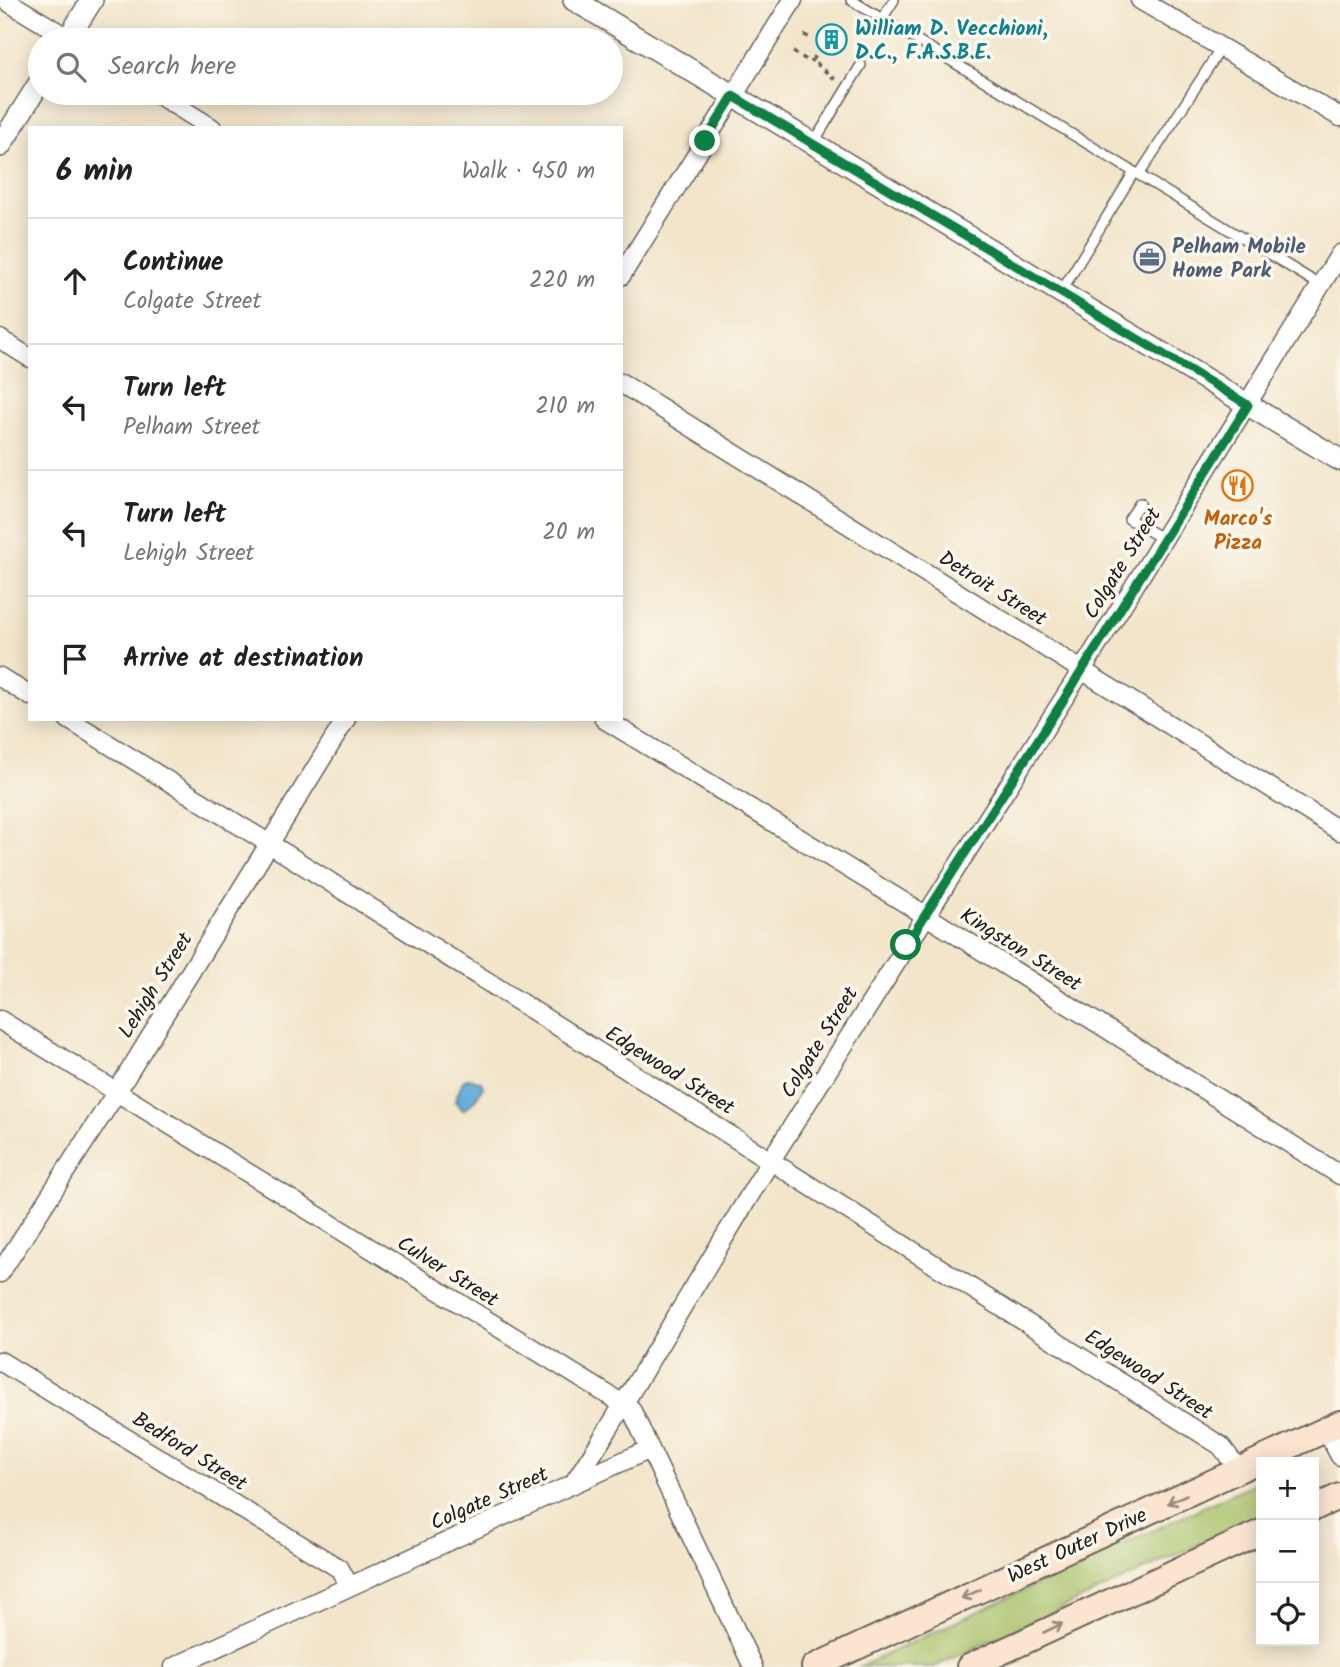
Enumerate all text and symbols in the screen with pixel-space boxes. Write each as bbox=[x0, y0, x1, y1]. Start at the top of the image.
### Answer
place label: William D. Vecchioni, D.C., F.A.S.B.E. bbox=[855, 13, 1048, 70]
building icon: William D. Vecchioni, D.C., F.A.S.B.E. bbox=[815, 23, 849, 57]
search box bbox=[28, 28, 623, 105]
text: Search here bbox=[108, 46, 236, 88]
icon: search bbox=[52, 48, 90, 86]
route end bbox=[689, 125, 720, 156]
text: 6 min bbox=[56, 148, 133, 196]
text: Walk · 450 m bbox=[462, 154, 595, 190]
place label: Pelham Mobile Home Park bbox=[1172, 231, 1306, 288]
office icon: Pelham Mobile Home Park bbox=[1132, 241, 1166, 275]
text: Continue bbox=[123, 242, 224, 284]
icon: ahead bbox=[56, 262, 94, 300]
text: 220 m bbox=[529, 263, 595, 299]
text: Colgate Street bbox=[123, 284, 261, 320]
text: Turn left bbox=[123, 368, 226, 410]
icon: left bbox=[56, 388, 94, 426]
text: 210 m bbox=[535, 389, 595, 425]
text: Pelham Street bbox=[123, 410, 260, 446]
restaurant icon: Marco's Pizza bbox=[1221, 469, 1255, 503]
text: Turn left bbox=[123, 494, 226, 536]
street label: Colgate Street bbox=[1076, 501, 1171, 626]
place label: Marco's Pizza bbox=[1204, 503, 1272, 560]
icon: left bbox=[56, 514, 94, 552]
text: 20 m bbox=[543, 515, 595, 551]
text: Lehigh Street bbox=[123, 536, 255, 572]
street label: Detroit Street bbox=[932, 543, 1054, 636]
text: Arrive at destination bbox=[123, 638, 363, 680]
icon: arrive bbox=[56, 640, 94, 678]
street label: Kingston Street bbox=[953, 900, 1088, 1001]
street label: Lehigh Street bbox=[110, 925, 203, 1045]
route start bbox=[890, 929, 921, 960]
street label: Colgate Street bbox=[773, 980, 868, 1105]
street label: Edgewood Street bbox=[598, 1018, 741, 1125]
street label: Culver Street bbox=[390, 1228, 505, 1317]
street label: Edgewood Street bbox=[1077, 1321, 1220, 1430]
street label: Bedford Street bbox=[125, 1404, 254, 1501]
map controls bbox=[1256, 1457, 1319, 1646]
button: + bbox=[1256, 1457, 1319, 1520]
street label: Colgate Street bbox=[425, 1458, 555, 1540]
one-way arrow bbox=[1167, 1493, 1188, 1506]
street label: West Outer Drive bbox=[1002, 1499, 1154, 1593]
button: − bbox=[1256, 1520, 1319, 1583]
button: locate bbox=[1256, 1583, 1319, 1646]
one-way arrow bbox=[961, 1588, 982, 1601]
one-way arrow bbox=[1042, 1621, 1063, 1634]

